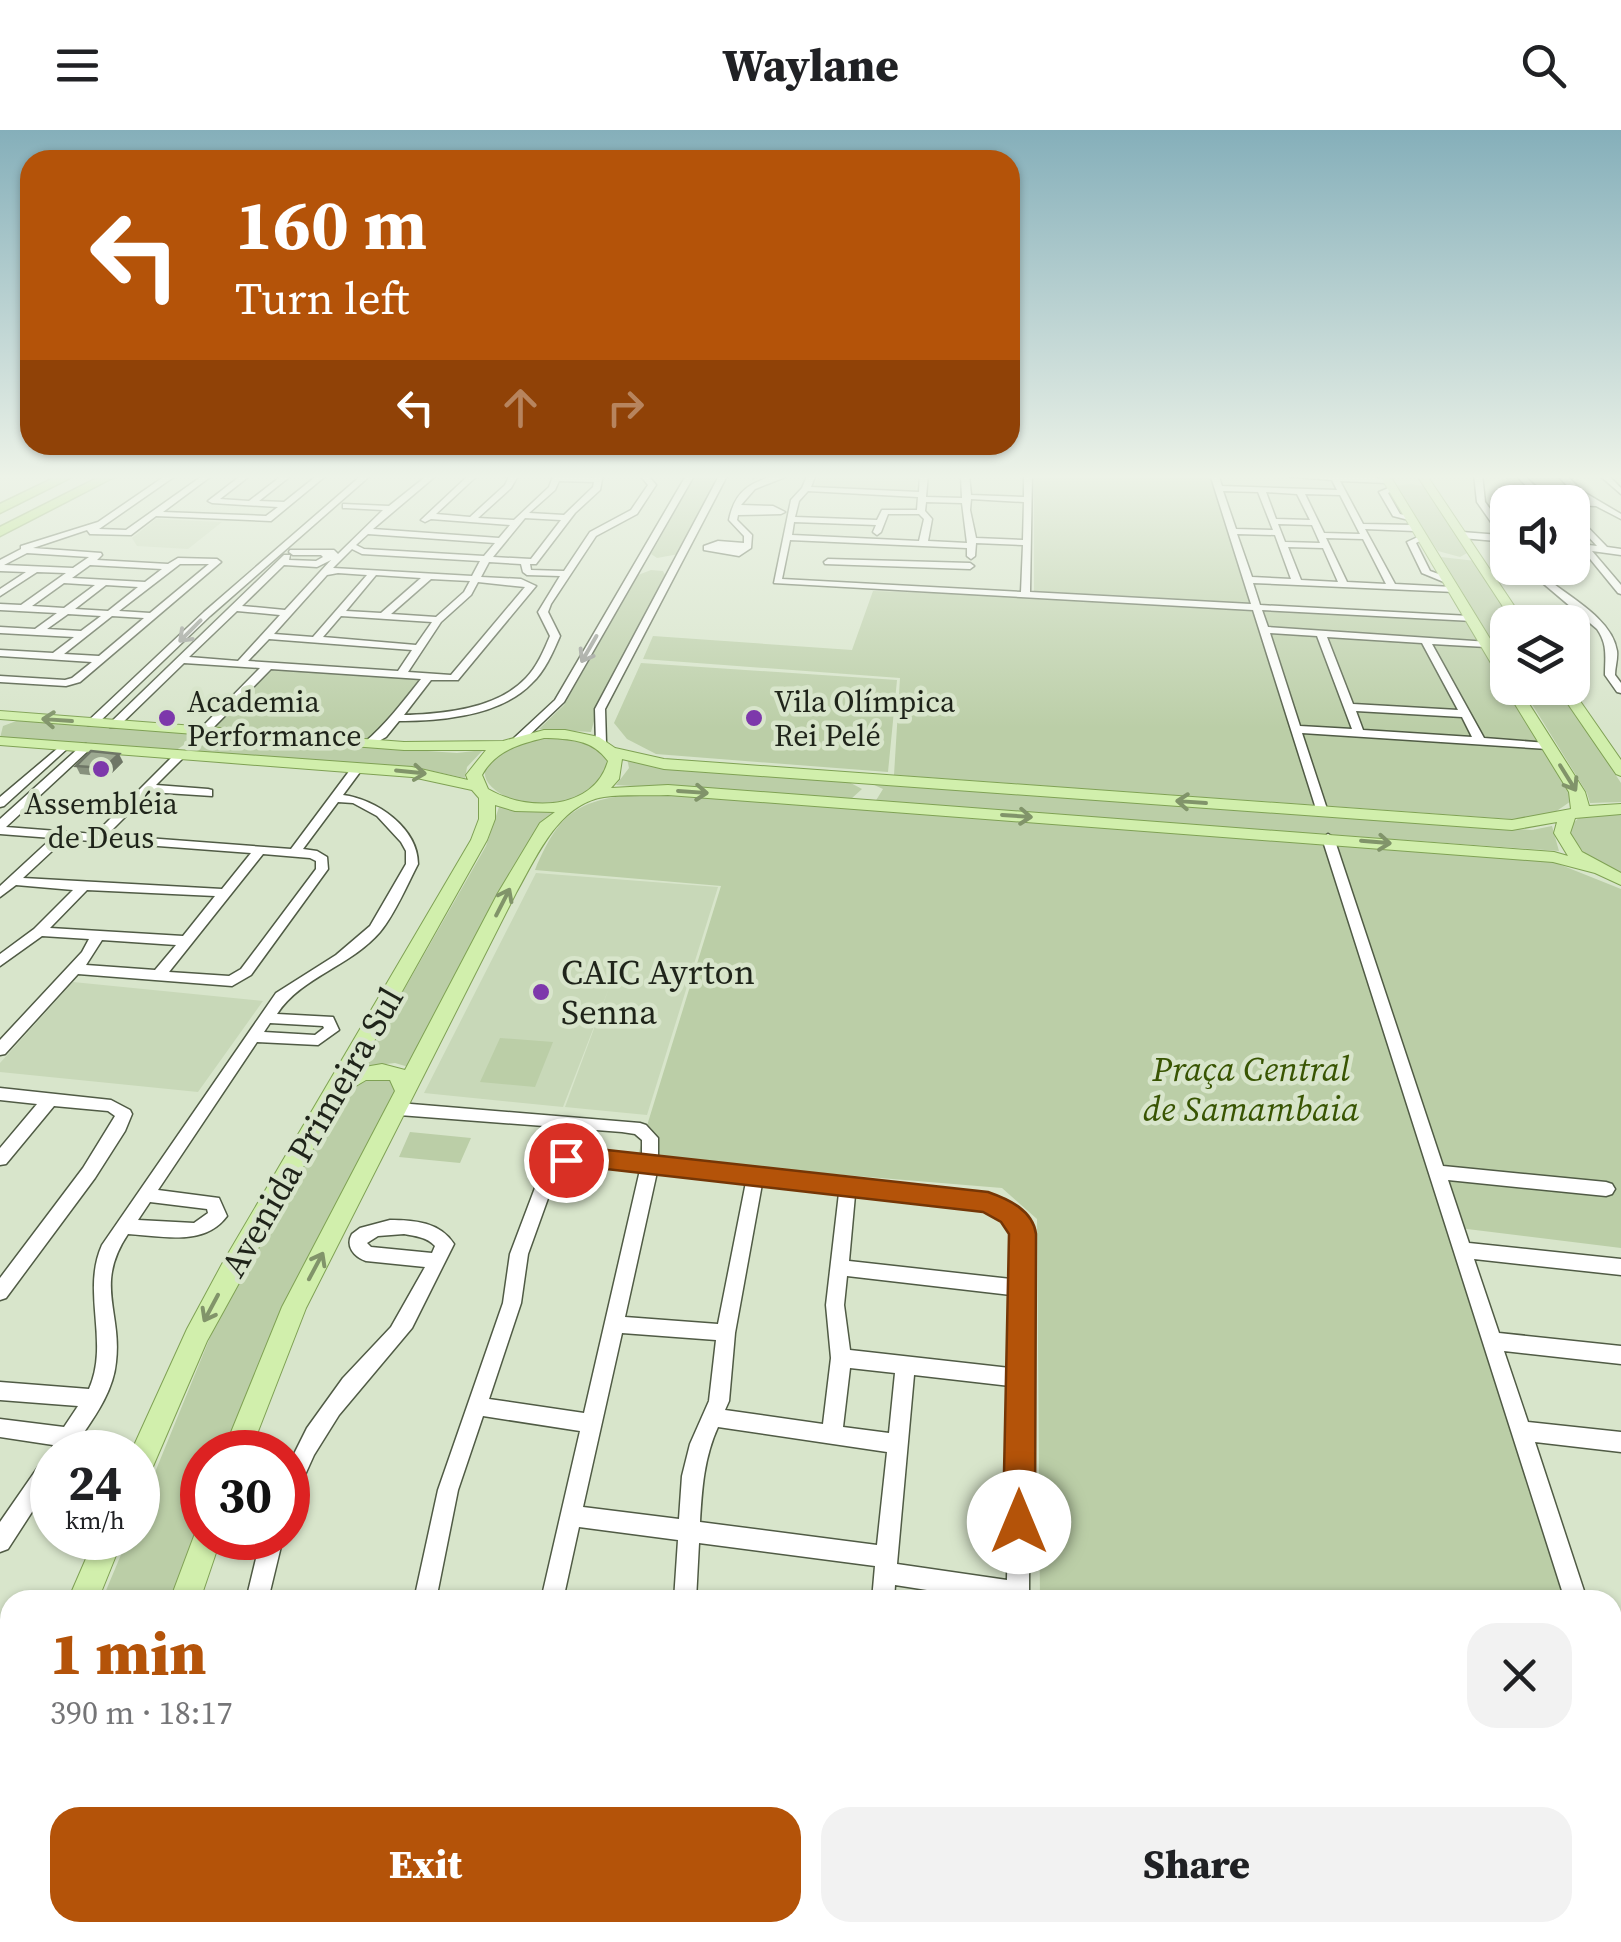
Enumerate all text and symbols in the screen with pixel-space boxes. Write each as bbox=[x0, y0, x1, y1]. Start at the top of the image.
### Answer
text: Waylane bbox=[722, 34, 899, 96]
icon: menu bbox=[50, 38, 105, 93]
icon: search bbox=[1516, 38, 1571, 93]
text: 160 m bbox=[235, 176, 427, 272]
icon: left bbox=[70, 190, 200, 320]
text: Turn left bbox=[235, 267, 409, 329]
icon: left bbox=[388, 380, 443, 435]
icon: ahead bbox=[493, 380, 548, 435]
icon: right bbox=[598, 380, 653, 435]
map controls bbox=[1490, 485, 1590, 705]
button: sound bbox=[1490, 485, 1590, 585]
button: layers bbox=[1490, 605, 1590, 705]
one-way arrow bbox=[179, 619, 203, 643]
one-way arrow bbox=[579, 635, 599, 663]
place label: Academia Performance bbox=[187, 681, 362, 756]
place label: Vila Olímpica Rei Pelé bbox=[774, 681, 956, 756]
marker: Academia Performance bbox=[156, 707, 178, 729]
marker: Vila Olímpica Rei Pelé bbox=[743, 707, 765, 729]
one-way arrow bbox=[42, 710, 74, 729]
marker: Assembléia de Deus bbox=[90, 758, 112, 780]
one-way arrow bbox=[395, 763, 427, 782]
one-way arrow bbox=[1558, 763, 1578, 792]
place label: Assembléia de Deus bbox=[24, 783, 179, 858]
one-way arrow bbox=[676, 783, 708, 802]
one-way arrow bbox=[1176, 793, 1208, 812]
one-way arrow bbox=[1000, 807, 1032, 826]
one-way arrow bbox=[1359, 833, 1391, 852]
one-way arrow bbox=[494, 887, 513, 917]
place label: CAIC Ayrton Senna bbox=[561, 948, 755, 1036]
street label: Avenida Primeira Sul bbox=[209, 978, 415, 1286]
marker: CAIC Ayrton Senna bbox=[530, 981, 552, 1003]
park label: Praça Central de Samambaia bbox=[1143, 1045, 1359, 1133]
pin bbox=[524, 1118, 609, 1203]
icon: arrive bbox=[539, 1133, 594, 1188]
one-way arrow bbox=[306, 1252, 326, 1282]
one-way arrow bbox=[201, 1293, 220, 1323]
speed limit sign: 30 bbox=[180, 1430, 310, 1560]
text: 24 bbox=[68, 1448, 122, 1517]
position arrow bbox=[967, 1470, 1071, 1574]
text: km/h bbox=[65, 1503, 125, 1537]
text: 1 min bbox=[50, 1612, 206, 1694]
button: close bbox=[1467, 1623, 1572, 1728]
text: 390 m · 18:17 bbox=[50, 1691, 232, 1735]
button: Exit bbox=[50, 1807, 801, 1922]
button: Share bbox=[821, 1807, 1572, 1922]

